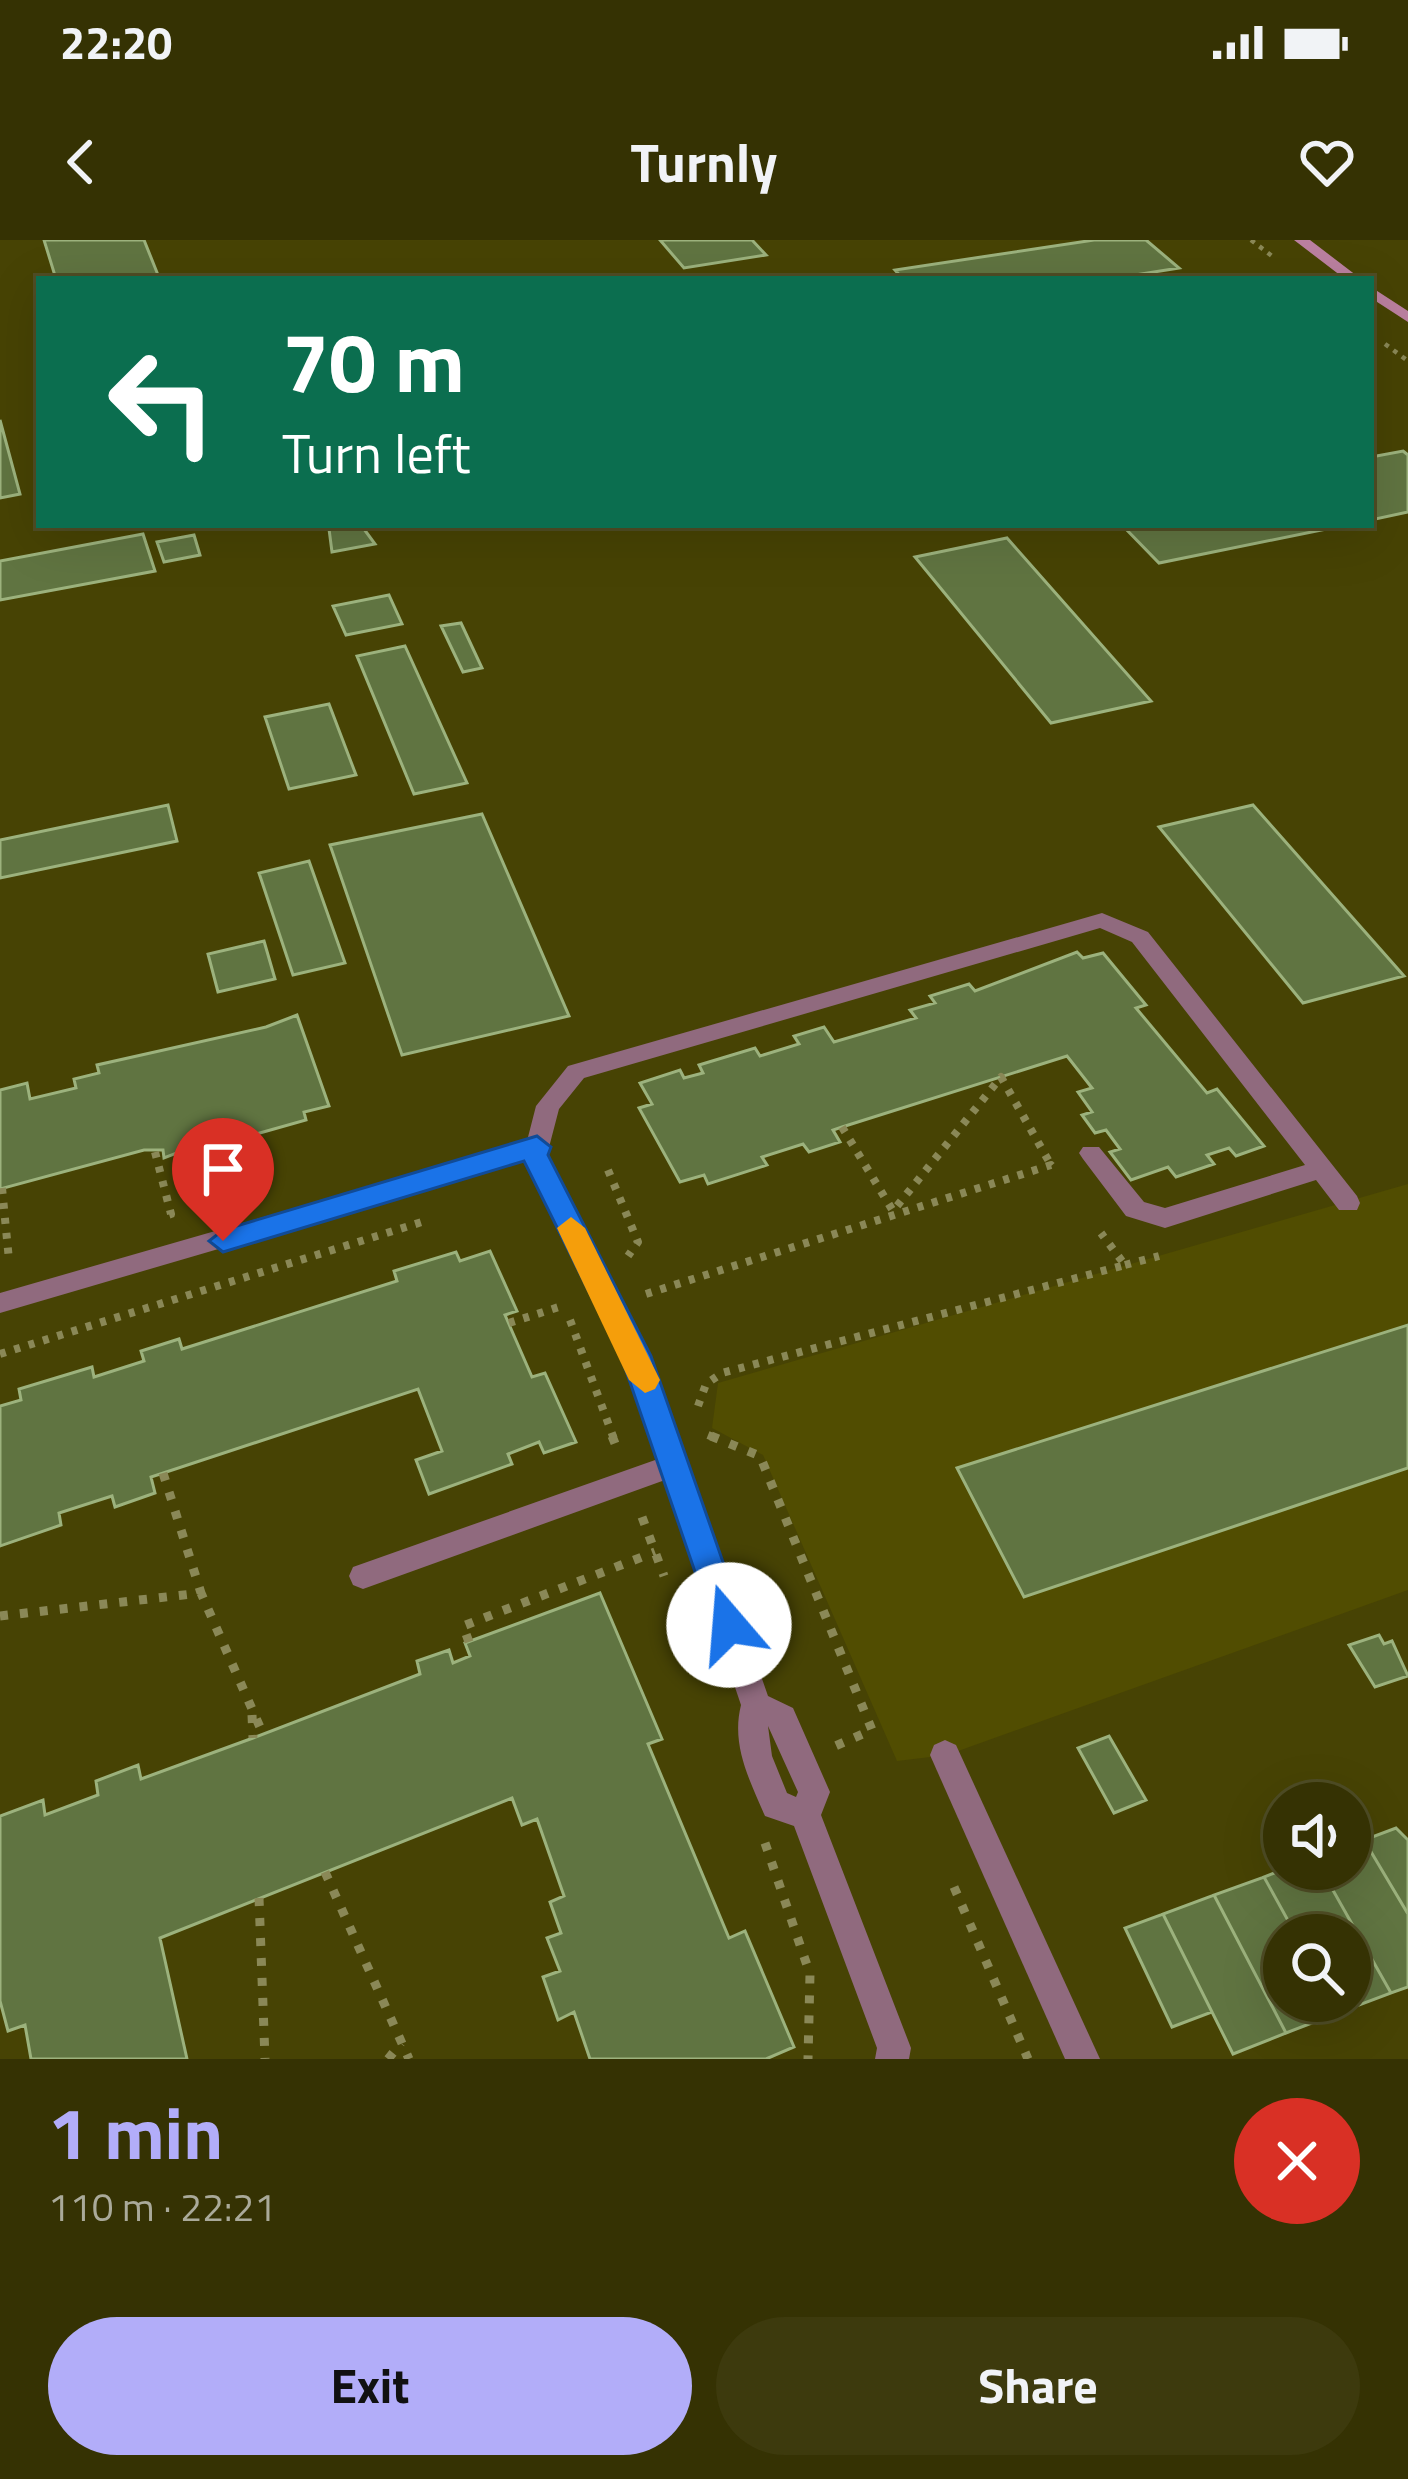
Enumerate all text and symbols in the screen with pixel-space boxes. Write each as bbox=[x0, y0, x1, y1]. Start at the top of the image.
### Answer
text: 22:20 bbox=[60, 8, 172, 76]
text: Turnly bbox=[631, 121, 777, 203]
icon: back bbox=[48, 129, 114, 195]
icon: heart bbox=[1294, 129, 1360, 195]
text: 70 m bbox=[282, 297, 465, 425]
icon: left bbox=[84, 324, 240, 480]
text: Turn left bbox=[282, 412, 471, 494]
pin bbox=[172, 1118, 274, 1241]
icon: arrive bbox=[190, 1136, 256, 1202]
position arrow bbox=[666, 1562, 792, 1688]
map controls bbox=[1263, 1782, 1371, 2022]
button: sound bbox=[1263, 1782, 1371, 1890]
button: search bbox=[1263, 1914, 1371, 2022]
text: 1 min bbox=[48, 2077, 223, 2187]
button: close bbox=[1234, 2098, 1360, 2224]
text: 110 m · 22:21 bbox=[48, 2177, 276, 2236]
button: Exit bbox=[48, 2317, 692, 2455]
button: Share bbox=[716, 2317, 1360, 2455]

